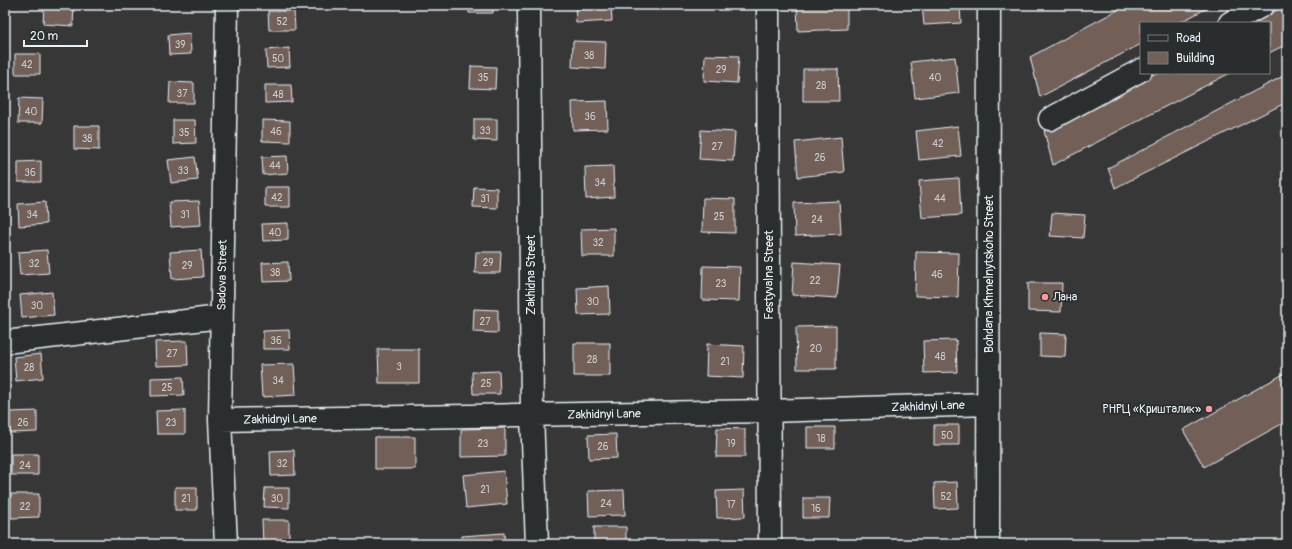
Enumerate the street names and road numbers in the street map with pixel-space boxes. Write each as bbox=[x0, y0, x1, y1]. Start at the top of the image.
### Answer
street label: Bohdana Khmelnytskoho Street bbox=[982, 195, 997, 353]
street label: Festyvalna Street bbox=[762, 230, 777, 320]
street label: Zakhidna Street bbox=[524, 235, 539, 315]
street label: Sadova Street bbox=[214, 239, 231, 311]
street label: Zakhidnyi Lane bbox=[891, 398, 965, 415]
street label: Zakhidnyi Lane bbox=[567, 406, 641, 423]
street label: Zakhidnyi Lane bbox=[243, 411, 317, 428]

